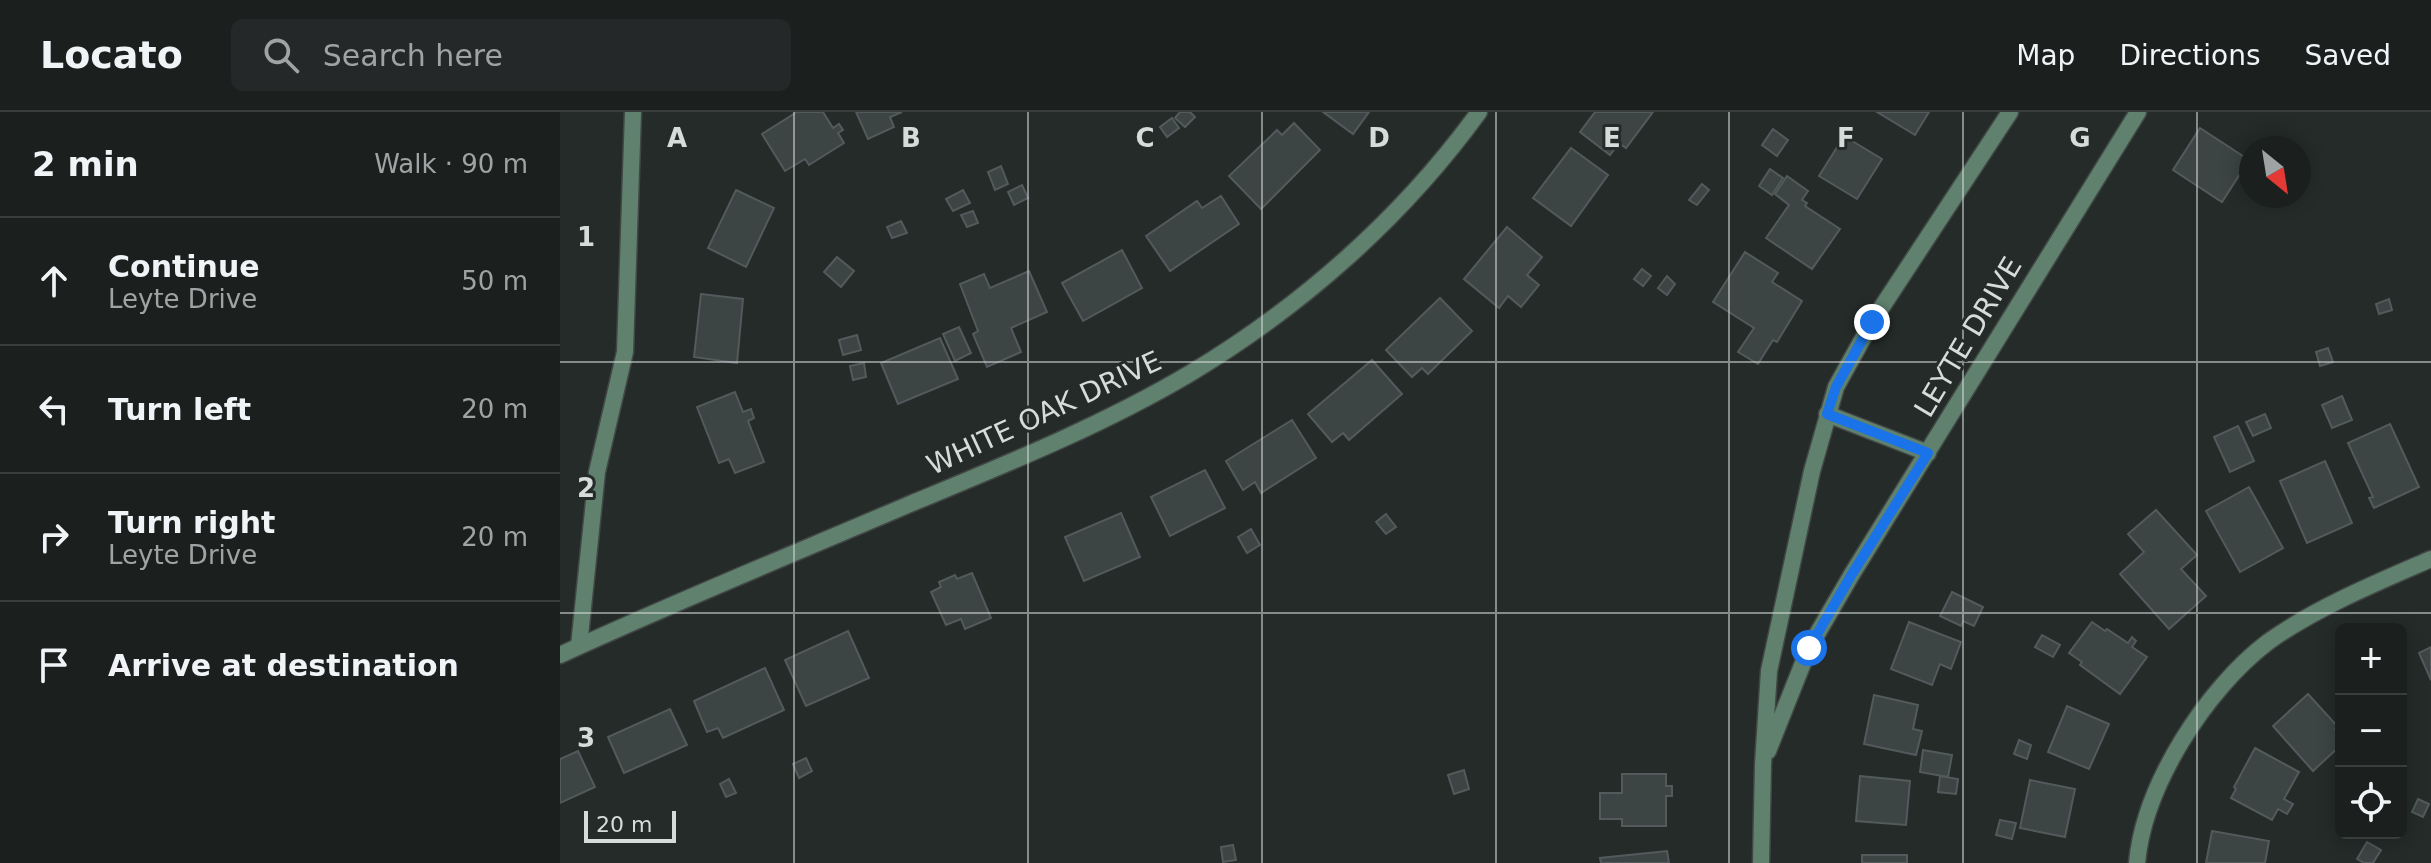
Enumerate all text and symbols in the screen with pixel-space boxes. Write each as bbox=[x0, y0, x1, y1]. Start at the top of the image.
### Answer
search box bbox=[231, 19, 791, 91]
text: Locato bbox=[40, 33, 183, 77]
icon: search bbox=[259, 33, 303, 77]
text: Search here bbox=[323, 38, 503, 73]
text: Map bbox=[2016, 39, 2075, 72]
text: Directions bbox=[2119, 39, 2260, 72]
text: Saved bbox=[2304, 39, 2391, 72]
text: A bbox=[667, 123, 687, 153]
text: B bbox=[901, 123, 921, 153]
text: C bbox=[1135, 123, 1155, 153]
text: D bbox=[1368, 123, 1390, 153]
text: E bbox=[1603, 123, 1621, 153]
text: F bbox=[1837, 123, 1855, 153]
text: G bbox=[2069, 123, 2091, 153]
north arrow bbox=[2239, 136, 2311, 208]
text: 2 min bbox=[32, 144, 139, 184]
text: Walk · 90 m bbox=[374, 149, 528, 179]
text: 1 bbox=[577, 222, 595, 252]
text: Continue bbox=[108, 249, 260, 284]
street label: LEYTE DRIVE bbox=[1907, 251, 2029, 423]
icon: ahead bbox=[32, 259, 76, 303]
text: 50 m bbox=[461, 266, 528, 296]
text: Leyte Drive bbox=[108, 284, 257, 314]
route end bbox=[1854, 304, 1890, 340]
street label: WHITE OAK DRIVE bbox=[922, 344, 1166, 482]
icon: left bbox=[32, 387, 76, 431]
text: Turn left bbox=[108, 392, 251, 427]
text: 20 m bbox=[461, 394, 528, 424]
text: 2 bbox=[577, 473, 595, 503]
text: Turn right bbox=[108, 505, 275, 540]
icon: right bbox=[32, 515, 76, 559]
text: 20 m bbox=[461, 522, 528, 552]
text: Leyte Drive bbox=[108, 540, 257, 570]
map controls bbox=[2335, 623, 2407, 839]
button: + bbox=[2335, 623, 2407, 695]
route start bbox=[1791, 630, 1827, 666]
icon: arrive bbox=[32, 643, 76, 687]
text: Arrive at destination bbox=[108, 648, 459, 683]
button: − bbox=[2335, 695, 2407, 767]
text: 3 bbox=[577, 723, 595, 753]
button: locate bbox=[2335, 767, 2407, 839]
scale bar bbox=[584, 807, 676, 843]
text: 20 m bbox=[596, 812, 652, 837]

